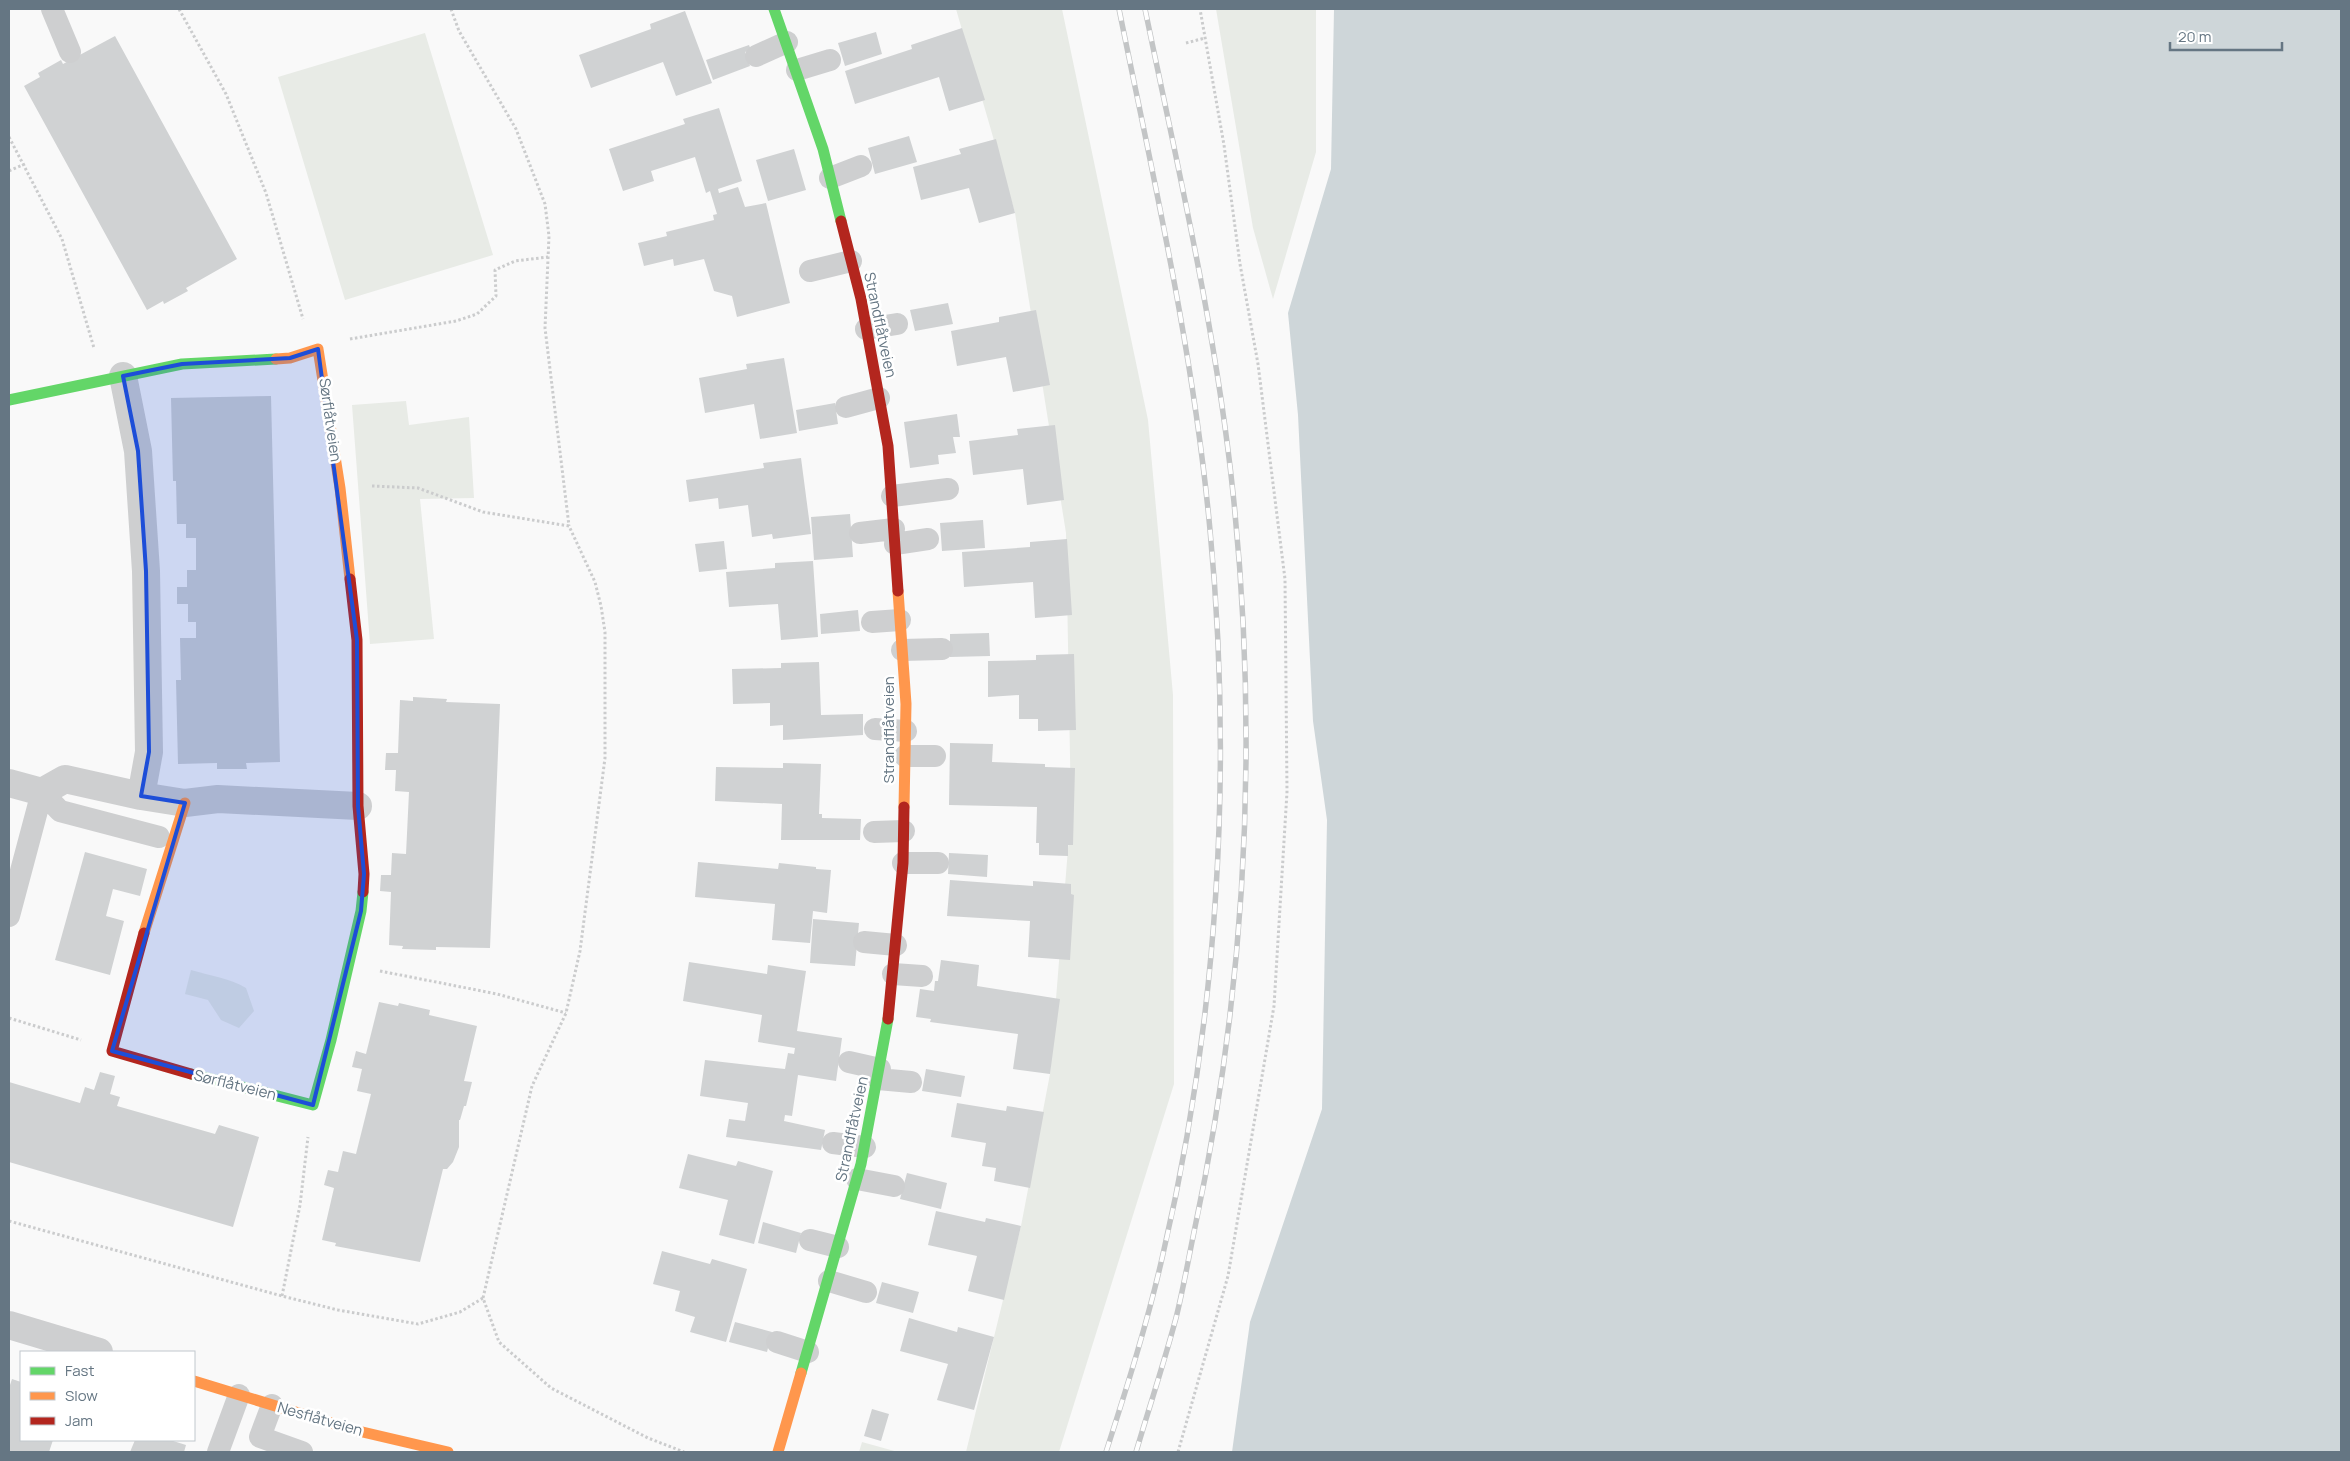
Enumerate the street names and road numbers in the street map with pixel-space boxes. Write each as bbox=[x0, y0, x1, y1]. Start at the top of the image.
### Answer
street label: Strandflåtveien bbox=[859, 270, 902, 380]
street label: Sørflåtveien bbox=[314, 377, 347, 463]
street label: Strandflåtveien bbox=[878, 676, 899, 784]
street label: Sørflåtveien bbox=[192, 1064, 279, 1105]
street label: Strandflåtveien bbox=[830, 1074, 873, 1184]
street label: Nesflåtveien bbox=[275, 1396, 365, 1441]

